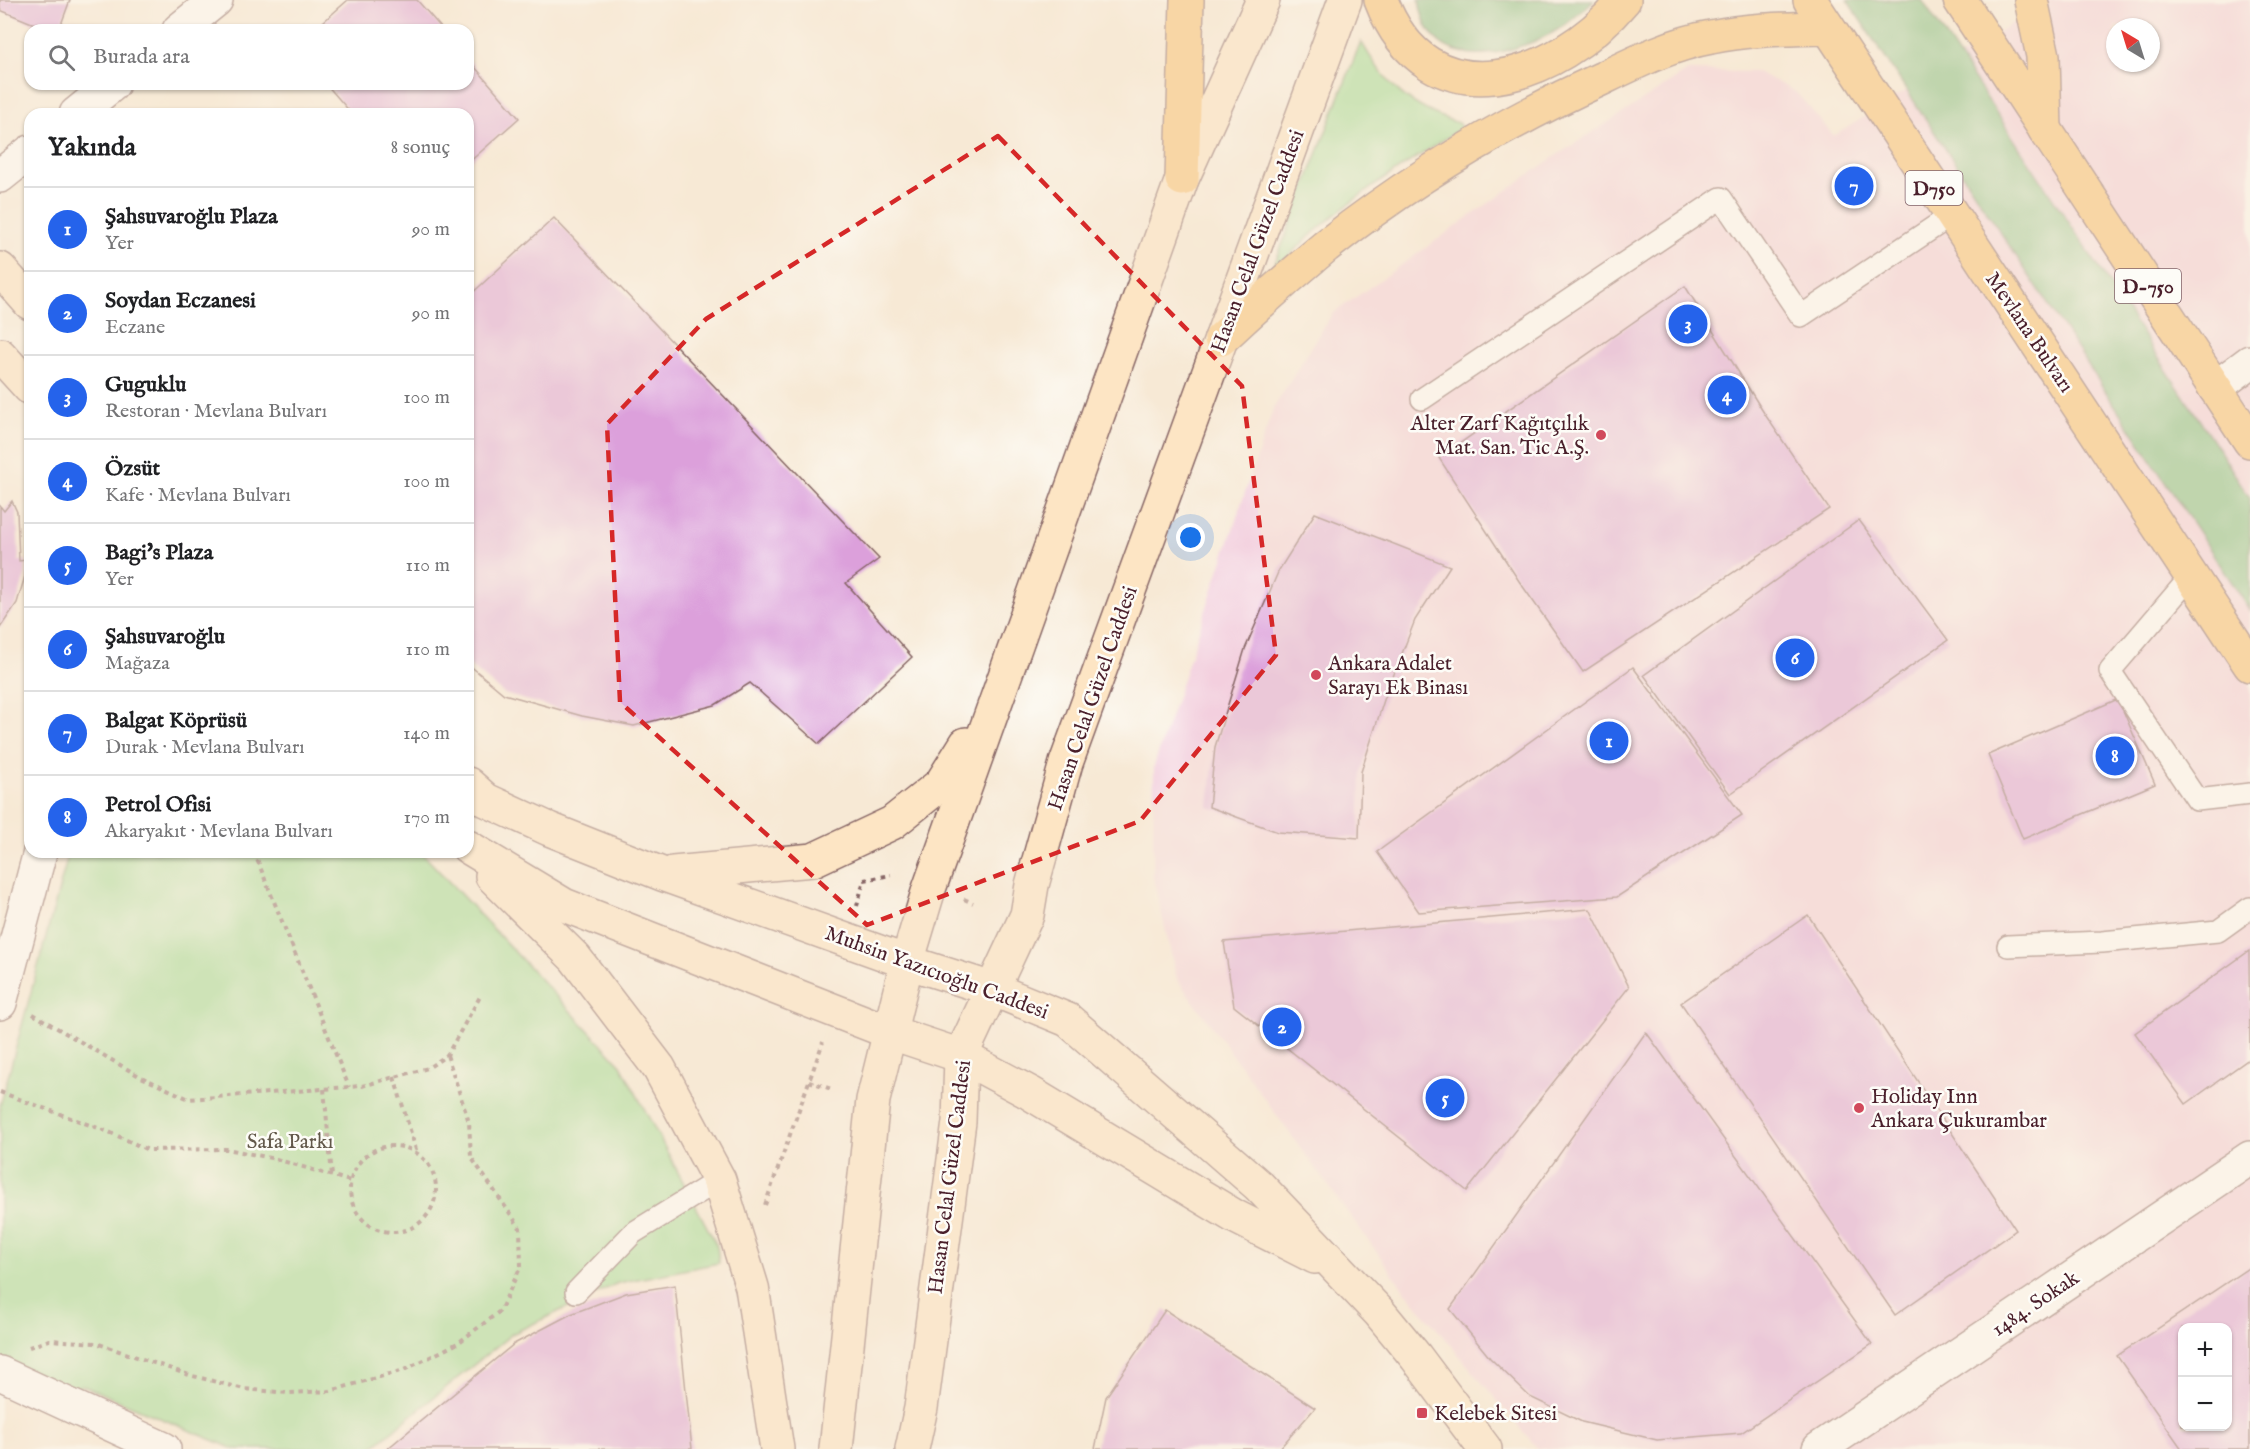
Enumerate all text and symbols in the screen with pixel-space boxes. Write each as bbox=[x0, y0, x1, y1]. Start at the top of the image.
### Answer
north arrow bbox=[2106, 18, 2160, 72]
search box bbox=[24, 24, 474, 90]
icon: search bbox=[45, 41, 78, 74]
text: Burada ara bbox=[93, 43, 190, 71]
street label: Hasan Celal Güzel Caddesi bbox=[1205, 126, 1311, 357]
text: Yakında bbox=[48, 131, 136, 164]
text: 8 sonuç bbox=[391, 135, 450, 160]
pin: 7 bbox=[1834, 164, 1874, 208]
road number: D750 bbox=[1906, 171, 1962, 205]
text: Şahsuvaroğlu Plaza bbox=[105, 203, 278, 231]
text: 1 bbox=[64, 217, 71, 242]
text: 90 m bbox=[412, 217, 450, 242]
text: Yer bbox=[105, 231, 134, 256]
street label: Mevlana Bulvarı bbox=[1978, 267, 2079, 398]
road number: D-750 bbox=[2115, 269, 2181, 303]
text: Soydan Eczanesi bbox=[105, 287, 256, 315]
text: 2 bbox=[63, 301, 72, 326]
text: 90 m bbox=[412, 301, 450, 326]
pin: 3 bbox=[1668, 302, 1708, 346]
text: Eczane bbox=[105, 315, 165, 340]
text: Guguklu bbox=[105, 371, 186, 399]
pin: 4 bbox=[1708, 372, 1746, 418]
text: 3 bbox=[64, 385, 71, 410]
text: 100 m bbox=[403, 385, 450, 410]
text: Restoran · Mevlana Bulvarı bbox=[105, 399, 327, 424]
place label: Alter Zarf Kağıtçılık Mat. San. Tic A.Ş. bbox=[1409, 411, 1590, 462]
marker: Alter Zarf Kağıtçılık Mat. San. Tic A.Ş. bbox=[1594, 428, 1608, 442]
text: Özsüt bbox=[105, 455, 160, 483]
text: 4 bbox=[63, 469, 72, 494]
text: 100 m bbox=[403, 469, 450, 494]
text: Kafe · Mevlana Bulvarı bbox=[105, 483, 291, 508]
your location bbox=[1176, 523, 1205, 552]
text: Bagi's Plaza bbox=[105, 539, 213, 567]
text: 5 bbox=[64, 553, 71, 578]
text: 110 m bbox=[406, 553, 450, 578]
text: Yer bbox=[105, 567, 134, 592]
street label: Hasan Celal Güzel Caddesi bbox=[1042, 583, 1145, 814]
text: Şahsuvaroğlu bbox=[105, 623, 225, 651]
pin: 6 bbox=[1776, 636, 1814, 680]
text: 6 bbox=[63, 637, 72, 662]
text: 110 m bbox=[406, 637, 450, 662]
text: Mağaza bbox=[105, 651, 170, 676]
place label: Ankara Adalet Sarayı Ek Binası bbox=[1327, 651, 1468, 702]
marker: Ankara Adalet Sarayı Ek Binası bbox=[1309, 668, 1323, 682]
text: Balgat Köprüsü bbox=[105, 707, 247, 735]
pin: 1 bbox=[1590, 718, 1628, 764]
text: 7 bbox=[63, 721, 72, 746]
text: 140 m bbox=[403, 721, 450, 746]
pin: 8 bbox=[2096, 734, 2134, 778]
text: Durak · Mevlana Bulvarı bbox=[105, 735, 305, 760]
text: Petrol Ofisi bbox=[105, 791, 211, 819]
text: 8 bbox=[64, 805, 71, 830]
text: 170 m bbox=[404, 805, 450, 830]
text: Akaryakıt · Mevlana Bulvarı bbox=[105, 819, 333, 844]
street label: Muhsin Yazıcıoğlu Caddesi bbox=[821, 920, 1052, 1026]
pin: 2 bbox=[1262, 1004, 1302, 1050]
street label: Hasan Celal Güzel Caddesi bbox=[923, 1059, 978, 1296]
pin: 5 bbox=[1426, 1076, 1464, 1120]
place label: Holiday Inn Ankara Çukurambar bbox=[1870, 1084, 2047, 1135]
marker: Holiday Inn Ankara Çukurambar bbox=[1852, 1101, 1866, 1115]
park label: Safa Parkı bbox=[247, 1129, 333, 1156]
street label: 1484. Sokak bbox=[1987, 1265, 2085, 1343]
map controls bbox=[2178, 1323, 2232, 1431]
button: + bbox=[2178, 1323, 2232, 1377]
button: − bbox=[2178, 1377, 2232, 1431]
place label: Kelebek Sitesi bbox=[1434, 1401, 1557, 1428]
marker: Kelebek Sitesi bbox=[1415, 1406, 1429, 1420]

